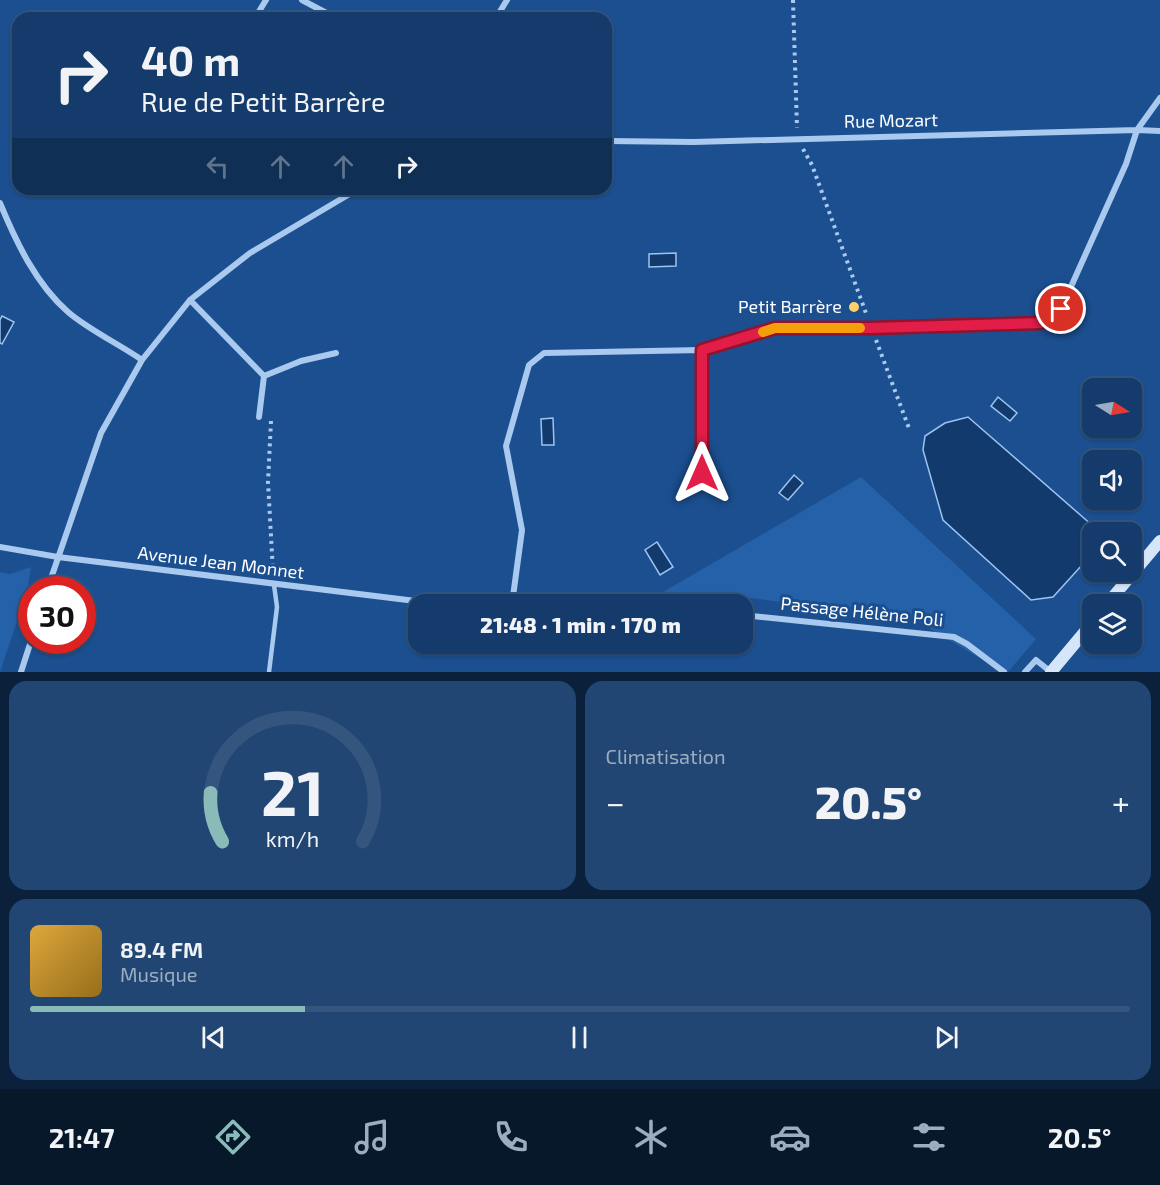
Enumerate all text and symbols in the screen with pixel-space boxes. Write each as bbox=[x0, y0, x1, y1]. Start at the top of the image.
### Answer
text: 40 m bbox=[141, 34, 240, 84]
icon: right bbox=[42, 36, 120, 114]
text: Rue de Petit Barrère bbox=[141, 85, 386, 117]
street label: Rue Mozart bbox=[844, 108, 938, 132]
icon: left bbox=[201, 150, 234, 183]
icon: ahead bbox=[264, 150, 297, 183]
icon: ahead bbox=[327, 150, 360, 183]
icon: right bbox=[390, 150, 423, 183]
pin bbox=[1035, 283, 1086, 334]
icon: arrive bbox=[1044, 292, 1077, 325]
place label: Petit Barrère bbox=[738, 295, 842, 317]
marker: Petit Barrère bbox=[847, 300, 861, 314]
north arrow bbox=[1082, 378, 1142, 438]
map controls bbox=[1082, 378, 1142, 654]
position arrow bbox=[670, 441, 734, 505]
button: sound bbox=[1082, 450, 1142, 510]
button: search bbox=[1082, 522, 1142, 582]
street label: Avenue Jean Monnet bbox=[137, 541, 306, 583]
speed limit sign: 30 bbox=[18, 576, 96, 654]
street label: Passage Hélène Poli bbox=[780, 592, 945, 630]
button: layers bbox=[1082, 594, 1142, 654]
text: 21:48 · 1 min · 170 m bbox=[480, 611, 681, 637]
text: Climatisation bbox=[606, 744, 726, 768]
text: 21 bbox=[261, 754, 324, 829]
text: 20.5° bbox=[815, 774, 922, 828]
text: − bbox=[606, 782, 625, 822]
text: + bbox=[1112, 782, 1130, 822]
text: km/h bbox=[266, 827, 319, 852]
text: 89.4 FM bbox=[120, 936, 203, 962]
text: Musique bbox=[120, 962, 198, 986]
icon: previous bbox=[197, 1021, 230, 1054]
icon: pause bbox=[563, 1021, 596, 1054]
icon: next bbox=[930, 1021, 963, 1054]
icon: directions bbox=[212, 1116, 254, 1158]
icon: music bbox=[351, 1116, 393, 1158]
icon: phone bbox=[490, 1116, 532, 1158]
icon: climate bbox=[630, 1116, 672, 1158]
icon: car bbox=[769, 1116, 811, 1158]
icon: filters bbox=[908, 1116, 950, 1158]
text: 21:47 bbox=[49, 1121, 114, 1153]
text: 20.5° bbox=[1048, 1121, 1111, 1153]

